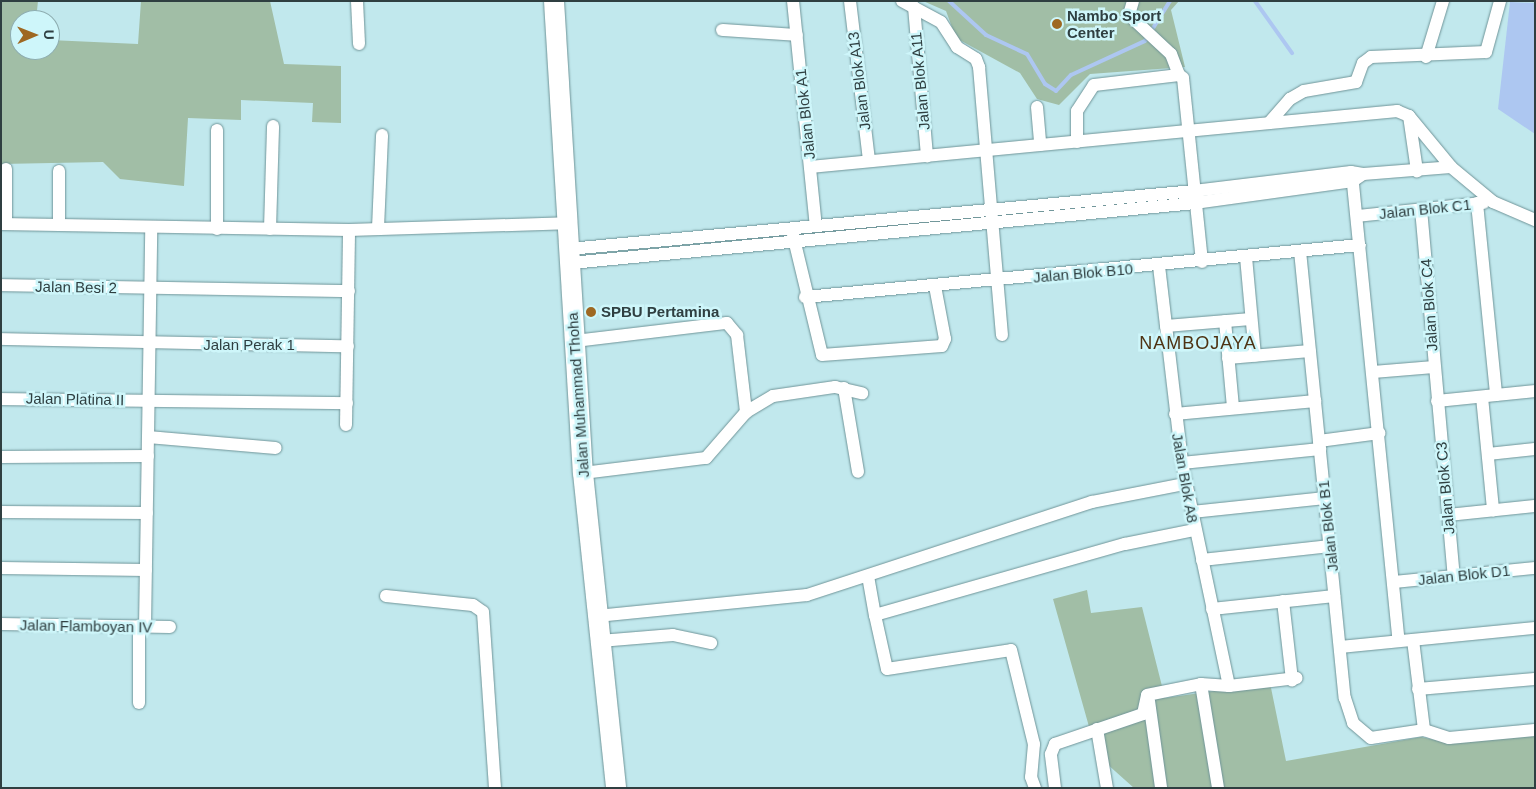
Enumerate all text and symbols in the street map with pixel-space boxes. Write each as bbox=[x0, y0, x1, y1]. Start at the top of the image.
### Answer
place label: Nambo Sport Center bbox=[1067, 6, 1161, 41]
north arrow bbox=[10, 10, 60, 60]
marker: Nambo Sport Center bbox=[1051, 18, 1063, 30]
text: U bbox=[41, 30, 57, 40]
street label: Jalan Blok A13 bbox=[844, 30, 874, 132]
street label: Jalan Blok A11 bbox=[907, 31, 933, 131]
street label: Jalan Blok A1 bbox=[791, 67, 819, 161]
street label: Jalan Blok C1 bbox=[1378, 195, 1472, 223]
street label: Jalan Blok C4 bbox=[1417, 258, 1441, 352]
street label: Jalan Blok B10 bbox=[1032, 260, 1134, 286]
street label: Jalan Besi 2 bbox=[35, 277, 117, 297]
place label: SPBU Pertamina bbox=[601, 303, 719, 321]
marker: SPBU Pertamina bbox=[585, 306, 597, 318]
street label: Jalan Muhammad Thoha bbox=[563, 312, 593, 478]
district label: NAMBOJAYA bbox=[1138, 332, 1258, 354]
street label: Jalan Perak 1 bbox=[203, 336, 295, 354]
street label: Jalan Platina II bbox=[26, 389, 124, 409]
street label: Jalan Blok A8 bbox=[1168, 431, 1202, 525]
street label: Jalan Blok C3 bbox=[1432, 441, 1458, 535]
street label: Jalan Blok B1 bbox=[1314, 479, 1342, 573]
street label: Jalan Blok D1 bbox=[1417, 561, 1511, 589]
street label: Jalan Flamboyan IV bbox=[20, 616, 152, 636]

